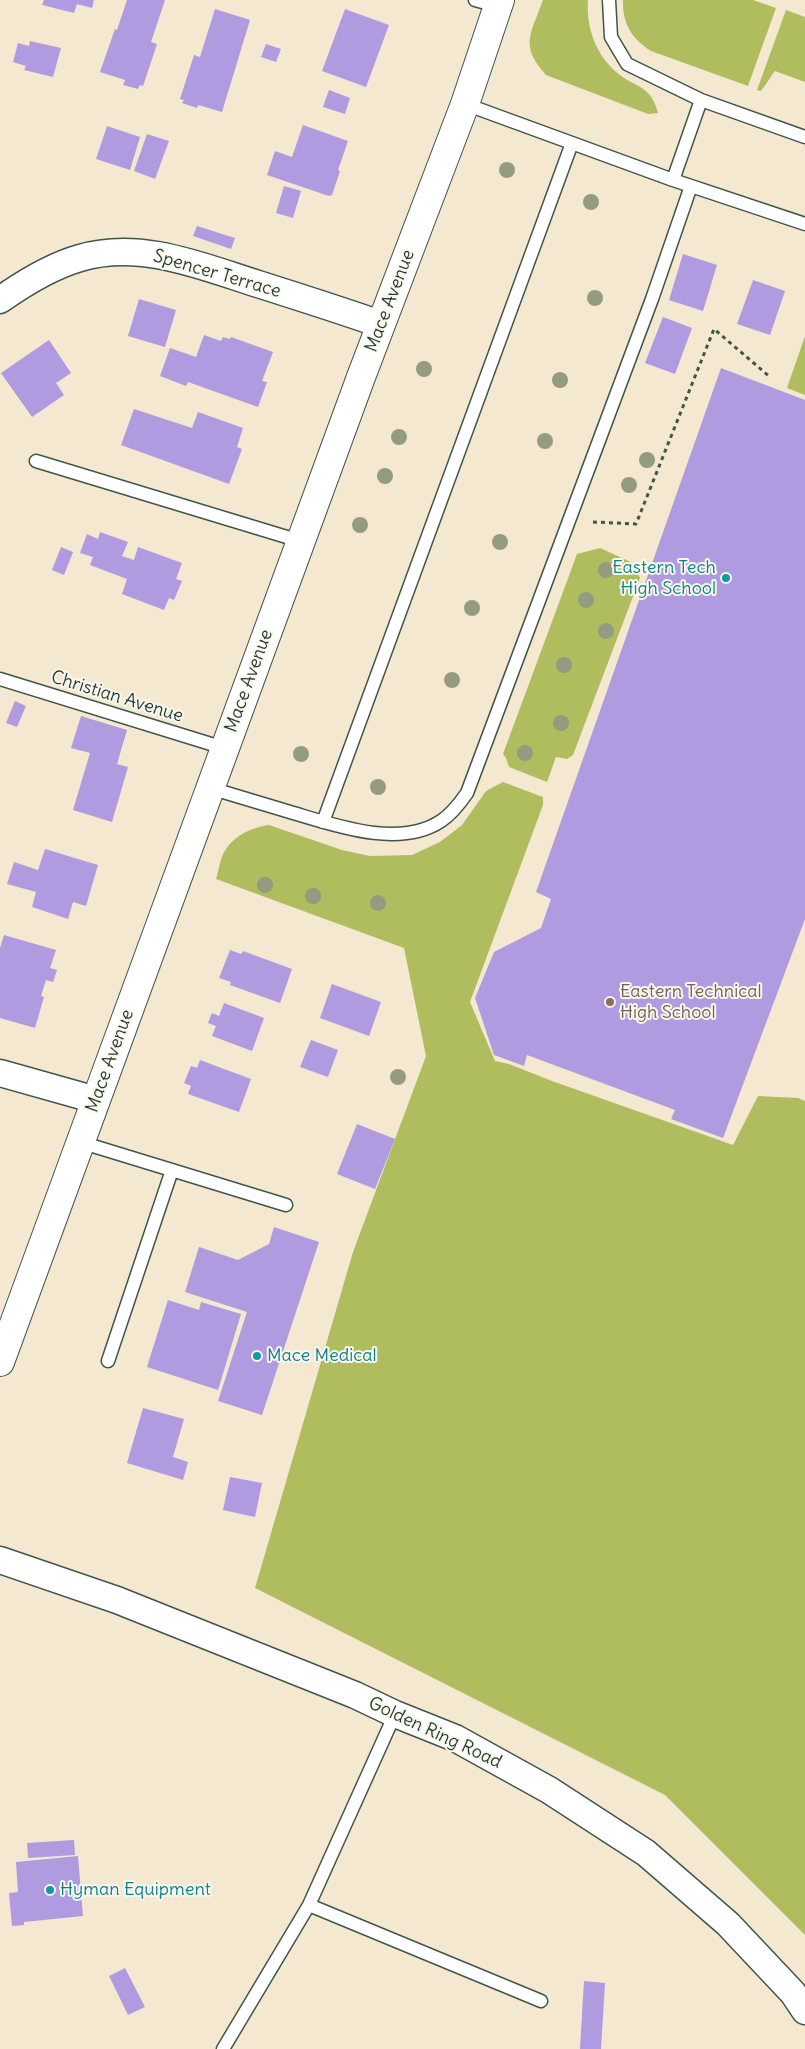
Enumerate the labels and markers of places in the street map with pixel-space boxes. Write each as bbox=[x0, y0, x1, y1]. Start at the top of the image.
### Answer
place label: Eastern Tech High School bbox=[612, 557, 716, 600]
marker: Eastern Tech High School bbox=[720, 572, 732, 584]
place label: Eastern Technical High School bbox=[620, 981, 762, 1024]
marker: Eastern Technical High School bbox=[604, 996, 616, 1008]
place label: Mace Medical bbox=[267, 1345, 377, 1367]
marker: Mace Medical bbox=[251, 1350, 263, 1362]
place label: Hyman Equipment bbox=[60, 1879, 211, 1901]
marker: Hyman Equipment bbox=[44, 1884, 56, 1896]

